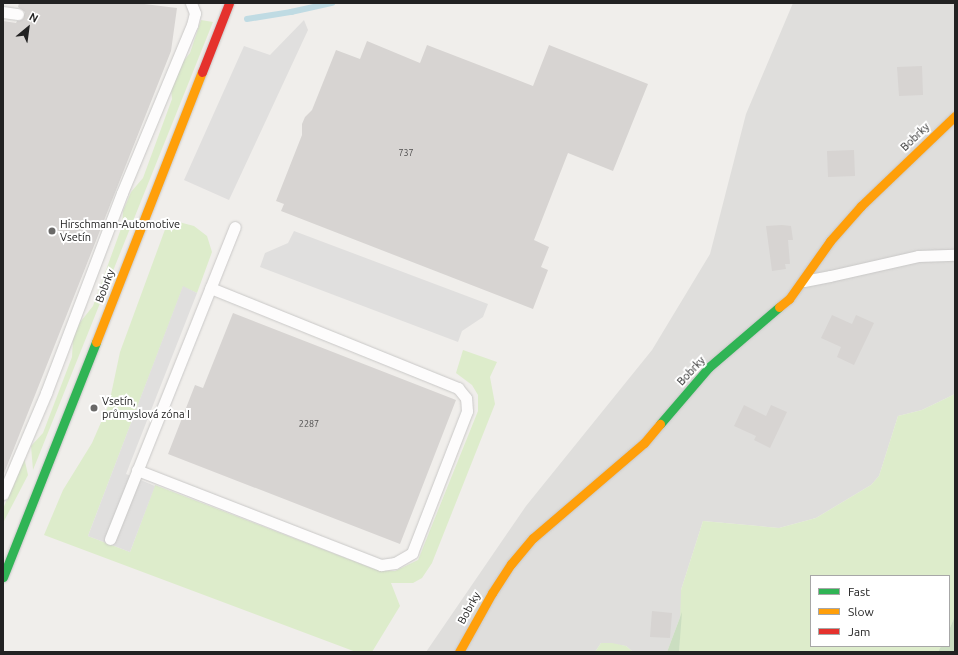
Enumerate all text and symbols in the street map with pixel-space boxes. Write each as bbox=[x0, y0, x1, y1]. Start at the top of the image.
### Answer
north arrow bbox=[8, 8, 48, 48]
text: N bbox=[27, 10, 40, 25]
street label: Bobrky bbox=[898, 120, 932, 154]
house number: 737 bbox=[398, 148, 414, 158]
place label: Hirschmann-Automotive Vsetín bbox=[60, 218, 180, 244]
marker: Hirschmann-Automotive Vsetín bbox=[47, 226, 57, 236]
street label: Bobrky bbox=[93, 267, 117, 305]
street label: Bobrky bbox=[674, 354, 708, 388]
place label: Vsetín, průmyslová zóna I bbox=[102, 395, 190, 421]
marker: Vsetín, průmyslová zóna I bbox=[89, 403, 99, 413]
house number: 2287 bbox=[299, 419, 319, 429]
legend bbox=[810, 575, 950, 647]
text: Fast bbox=[848, 585, 870, 598]
street label: Bobrky bbox=[455, 590, 483, 626]
text: Slow bbox=[848, 605, 874, 618]
text: Jam bbox=[848, 625, 870, 638]

